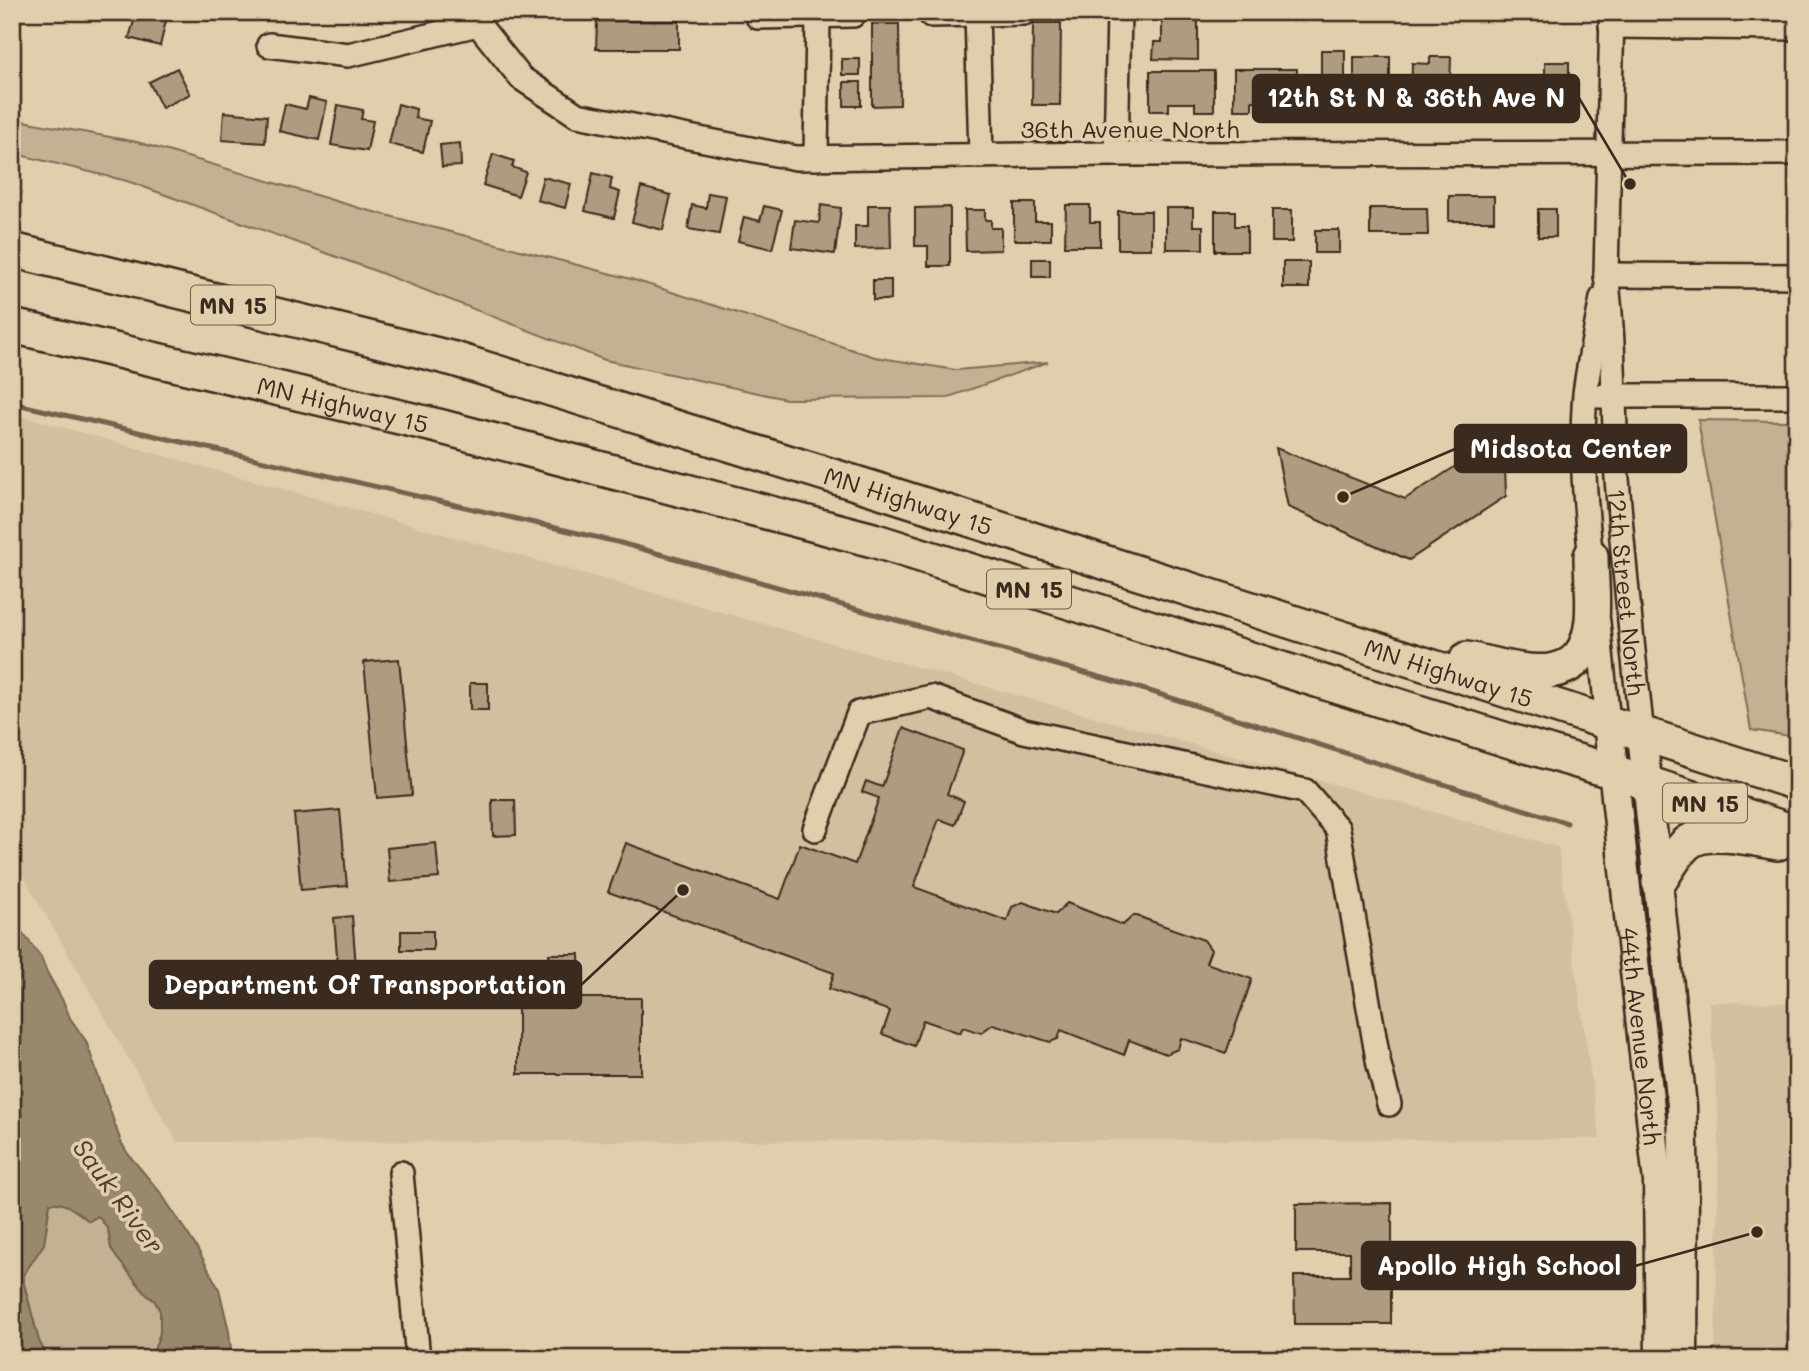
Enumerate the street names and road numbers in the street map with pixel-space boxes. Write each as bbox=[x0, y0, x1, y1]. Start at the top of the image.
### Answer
street label: 36th Avenue North bbox=[1020, 113, 1240, 144]
road number: MN 15 bbox=[191, 286, 275, 324]
street label: MN Highway 15 bbox=[254, 369, 432, 439]
street label: MN Highway 15 bbox=[820, 459, 997, 541]
street label: 12th Street North bbox=[1602, 487, 1653, 697]
road number: MN 15 bbox=[987, 569, 1071, 608]
street label: MN Highway 15 bbox=[1361, 631, 1537, 713]
road number: MN 15 bbox=[1663, 783, 1747, 822]
street label: 44th Avenue North bbox=[1615, 926, 1669, 1147]

